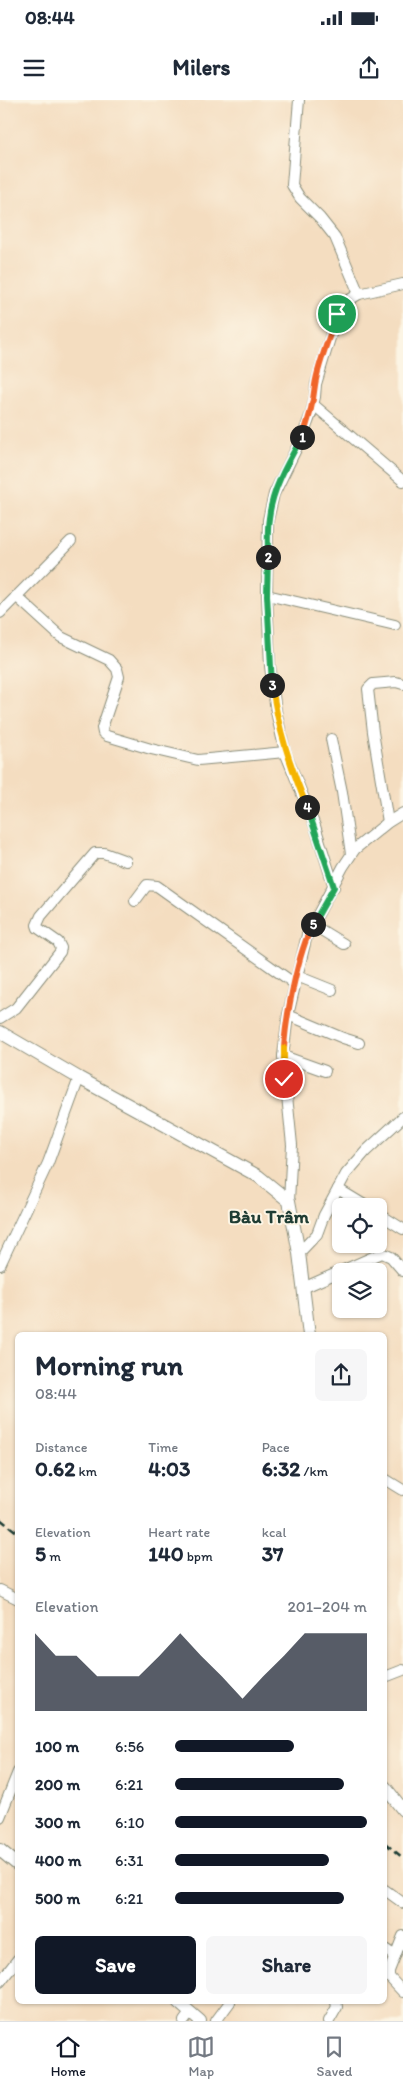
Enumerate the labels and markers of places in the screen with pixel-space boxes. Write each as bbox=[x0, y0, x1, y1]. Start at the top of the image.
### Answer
pin bbox=[316, 293, 358, 335]
pin: 1 bbox=[290, 424, 314, 450]
pin: 2 bbox=[256, 544, 280, 570]
pin: 3 bbox=[260, 672, 284, 698]
pin: 4 bbox=[294, 794, 320, 820]
pin: 5 bbox=[300, 912, 326, 936]
pin bbox=[263, 1058, 305, 1100]

